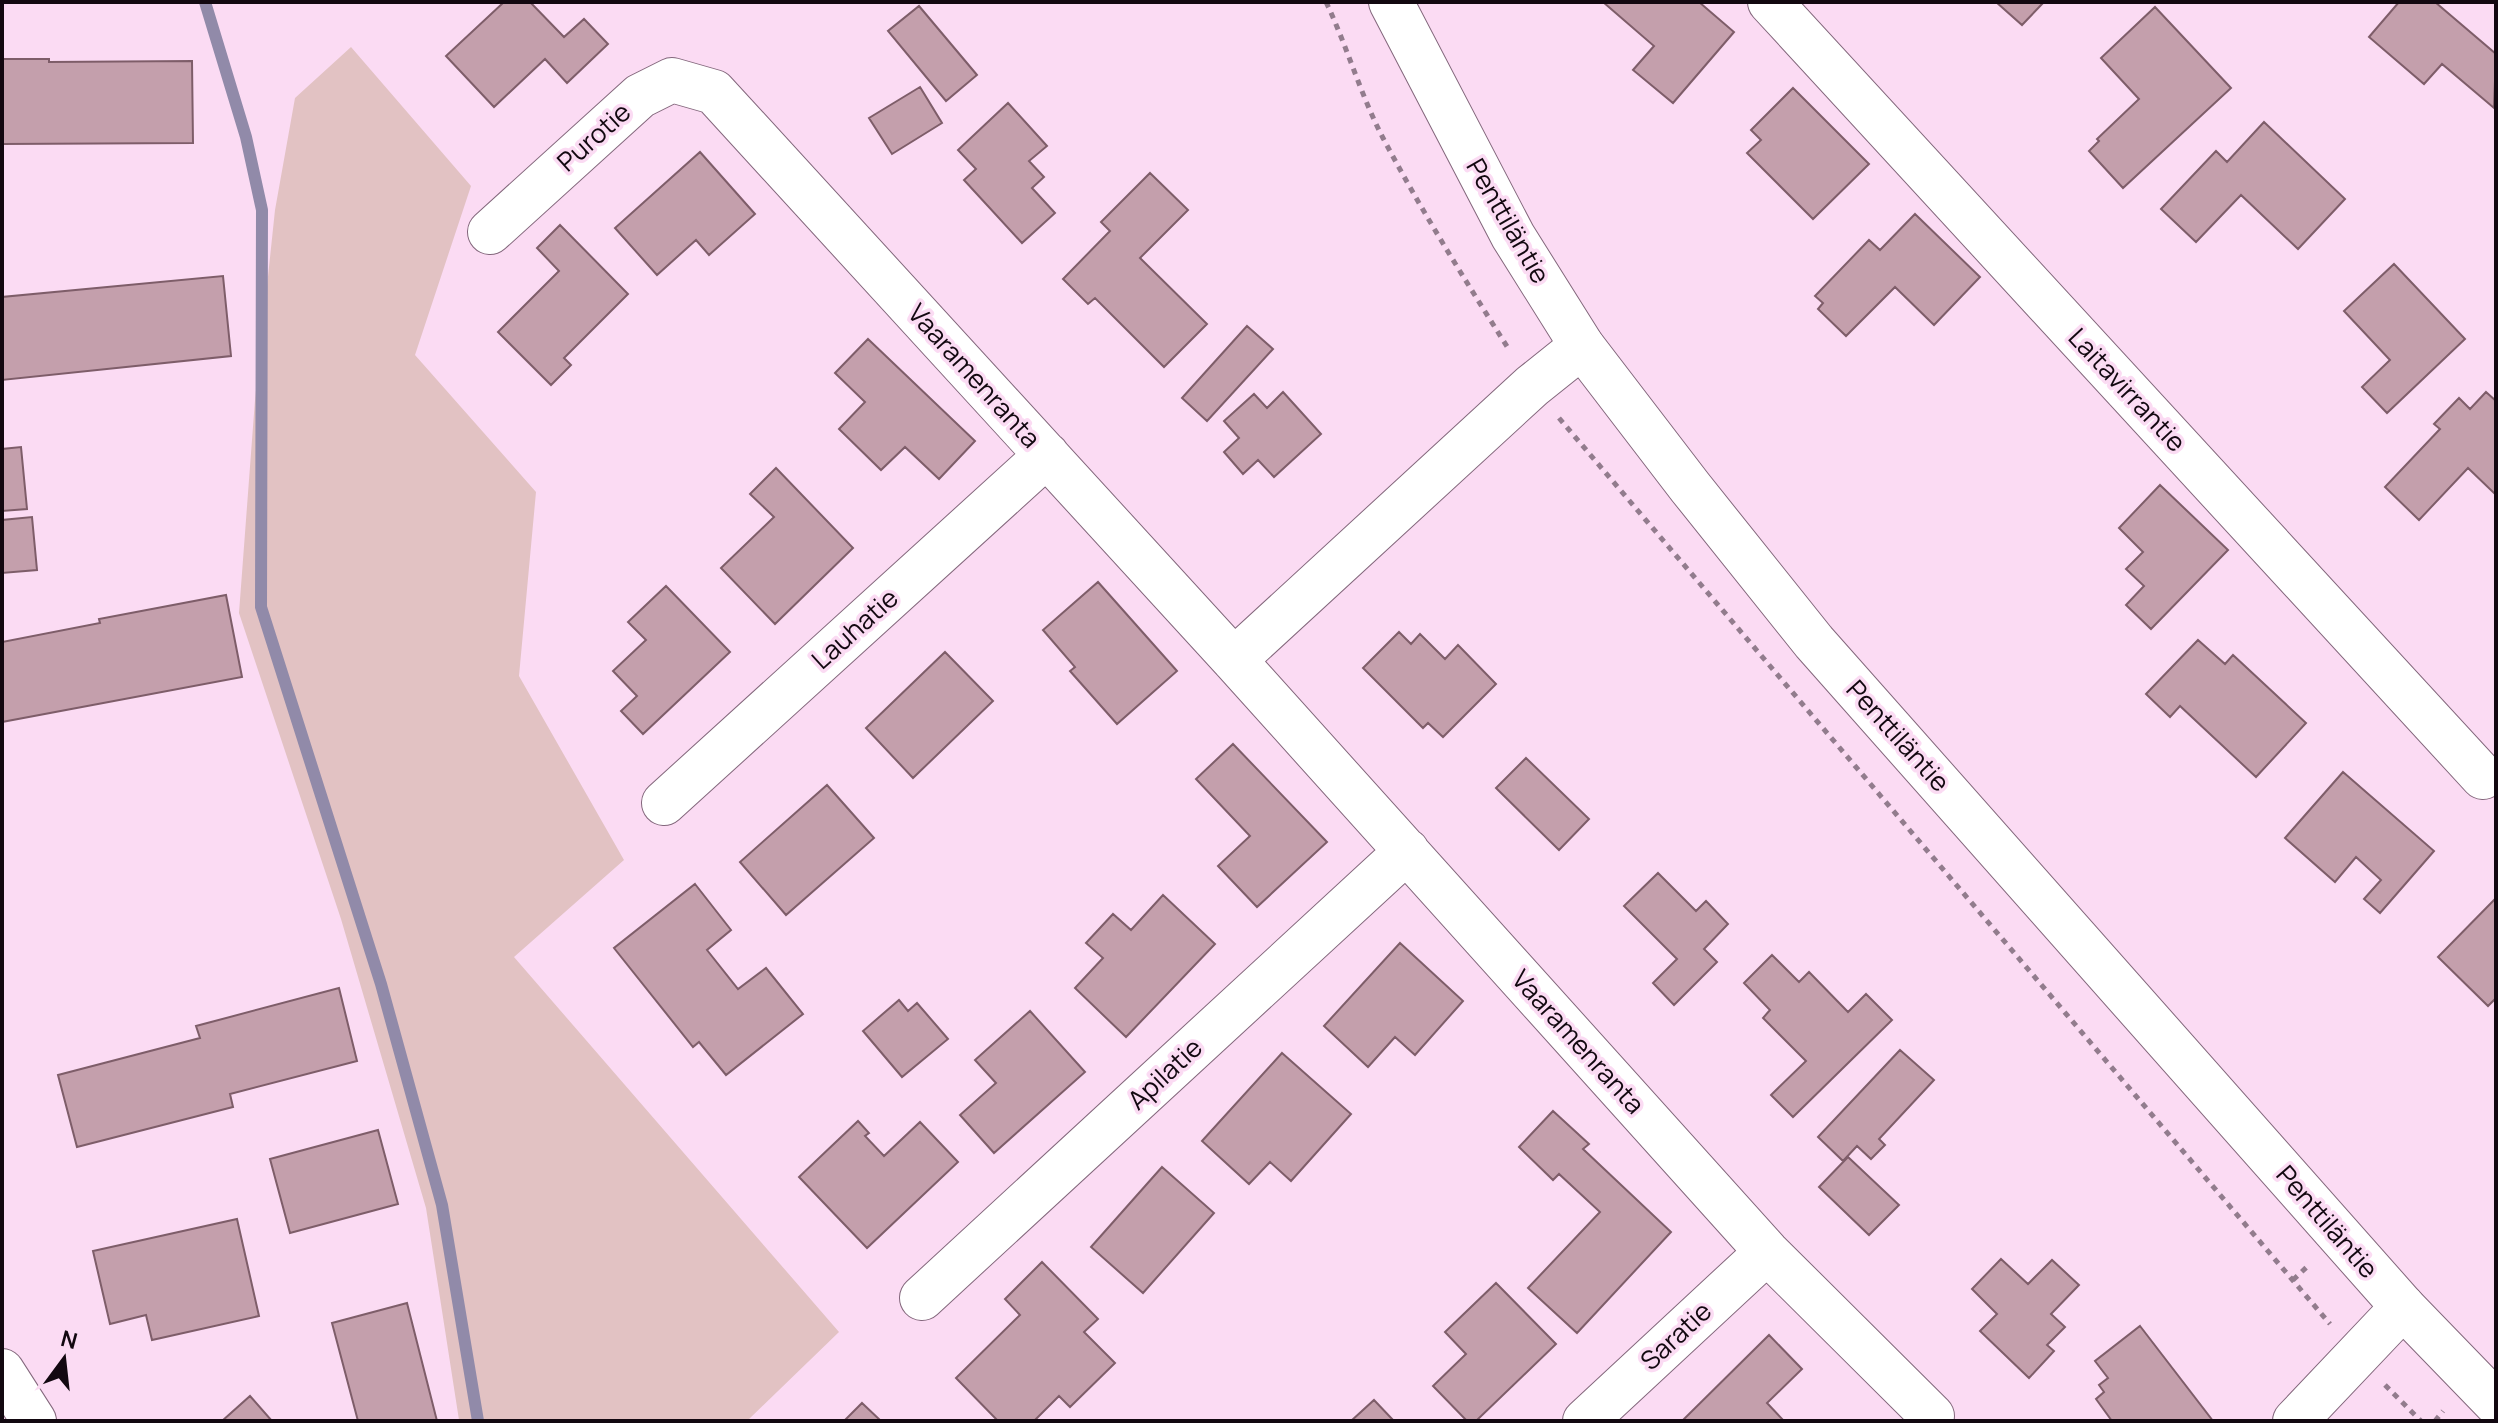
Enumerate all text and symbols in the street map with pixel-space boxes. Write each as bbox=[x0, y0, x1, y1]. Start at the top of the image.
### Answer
street label: Purotie bbox=[549, 94, 638, 179]
street label: Penttiläntie bbox=[1459, 151, 1559, 290]
street label: Vaaramenranta bbox=[900, 295, 1049, 455]
street label: Laitavirrantie bbox=[2061, 320, 2195, 459]
street label: Lauhatie bbox=[803, 580, 905, 677]
street label: Penttiläntie bbox=[1839, 672, 1959, 799]
street label: Vaaramenranta bbox=[1504, 961, 1653, 1121]
street label: Apilatie bbox=[1119, 1029, 1210, 1117]
street label: Penttiläntie bbox=[2269, 1157, 2387, 1286]
street label: Saratie bbox=[1632, 1293, 1719, 1378]
north arrow bbox=[24, 1319, 104, 1399]
text: N bbox=[58, 1323, 81, 1356]

